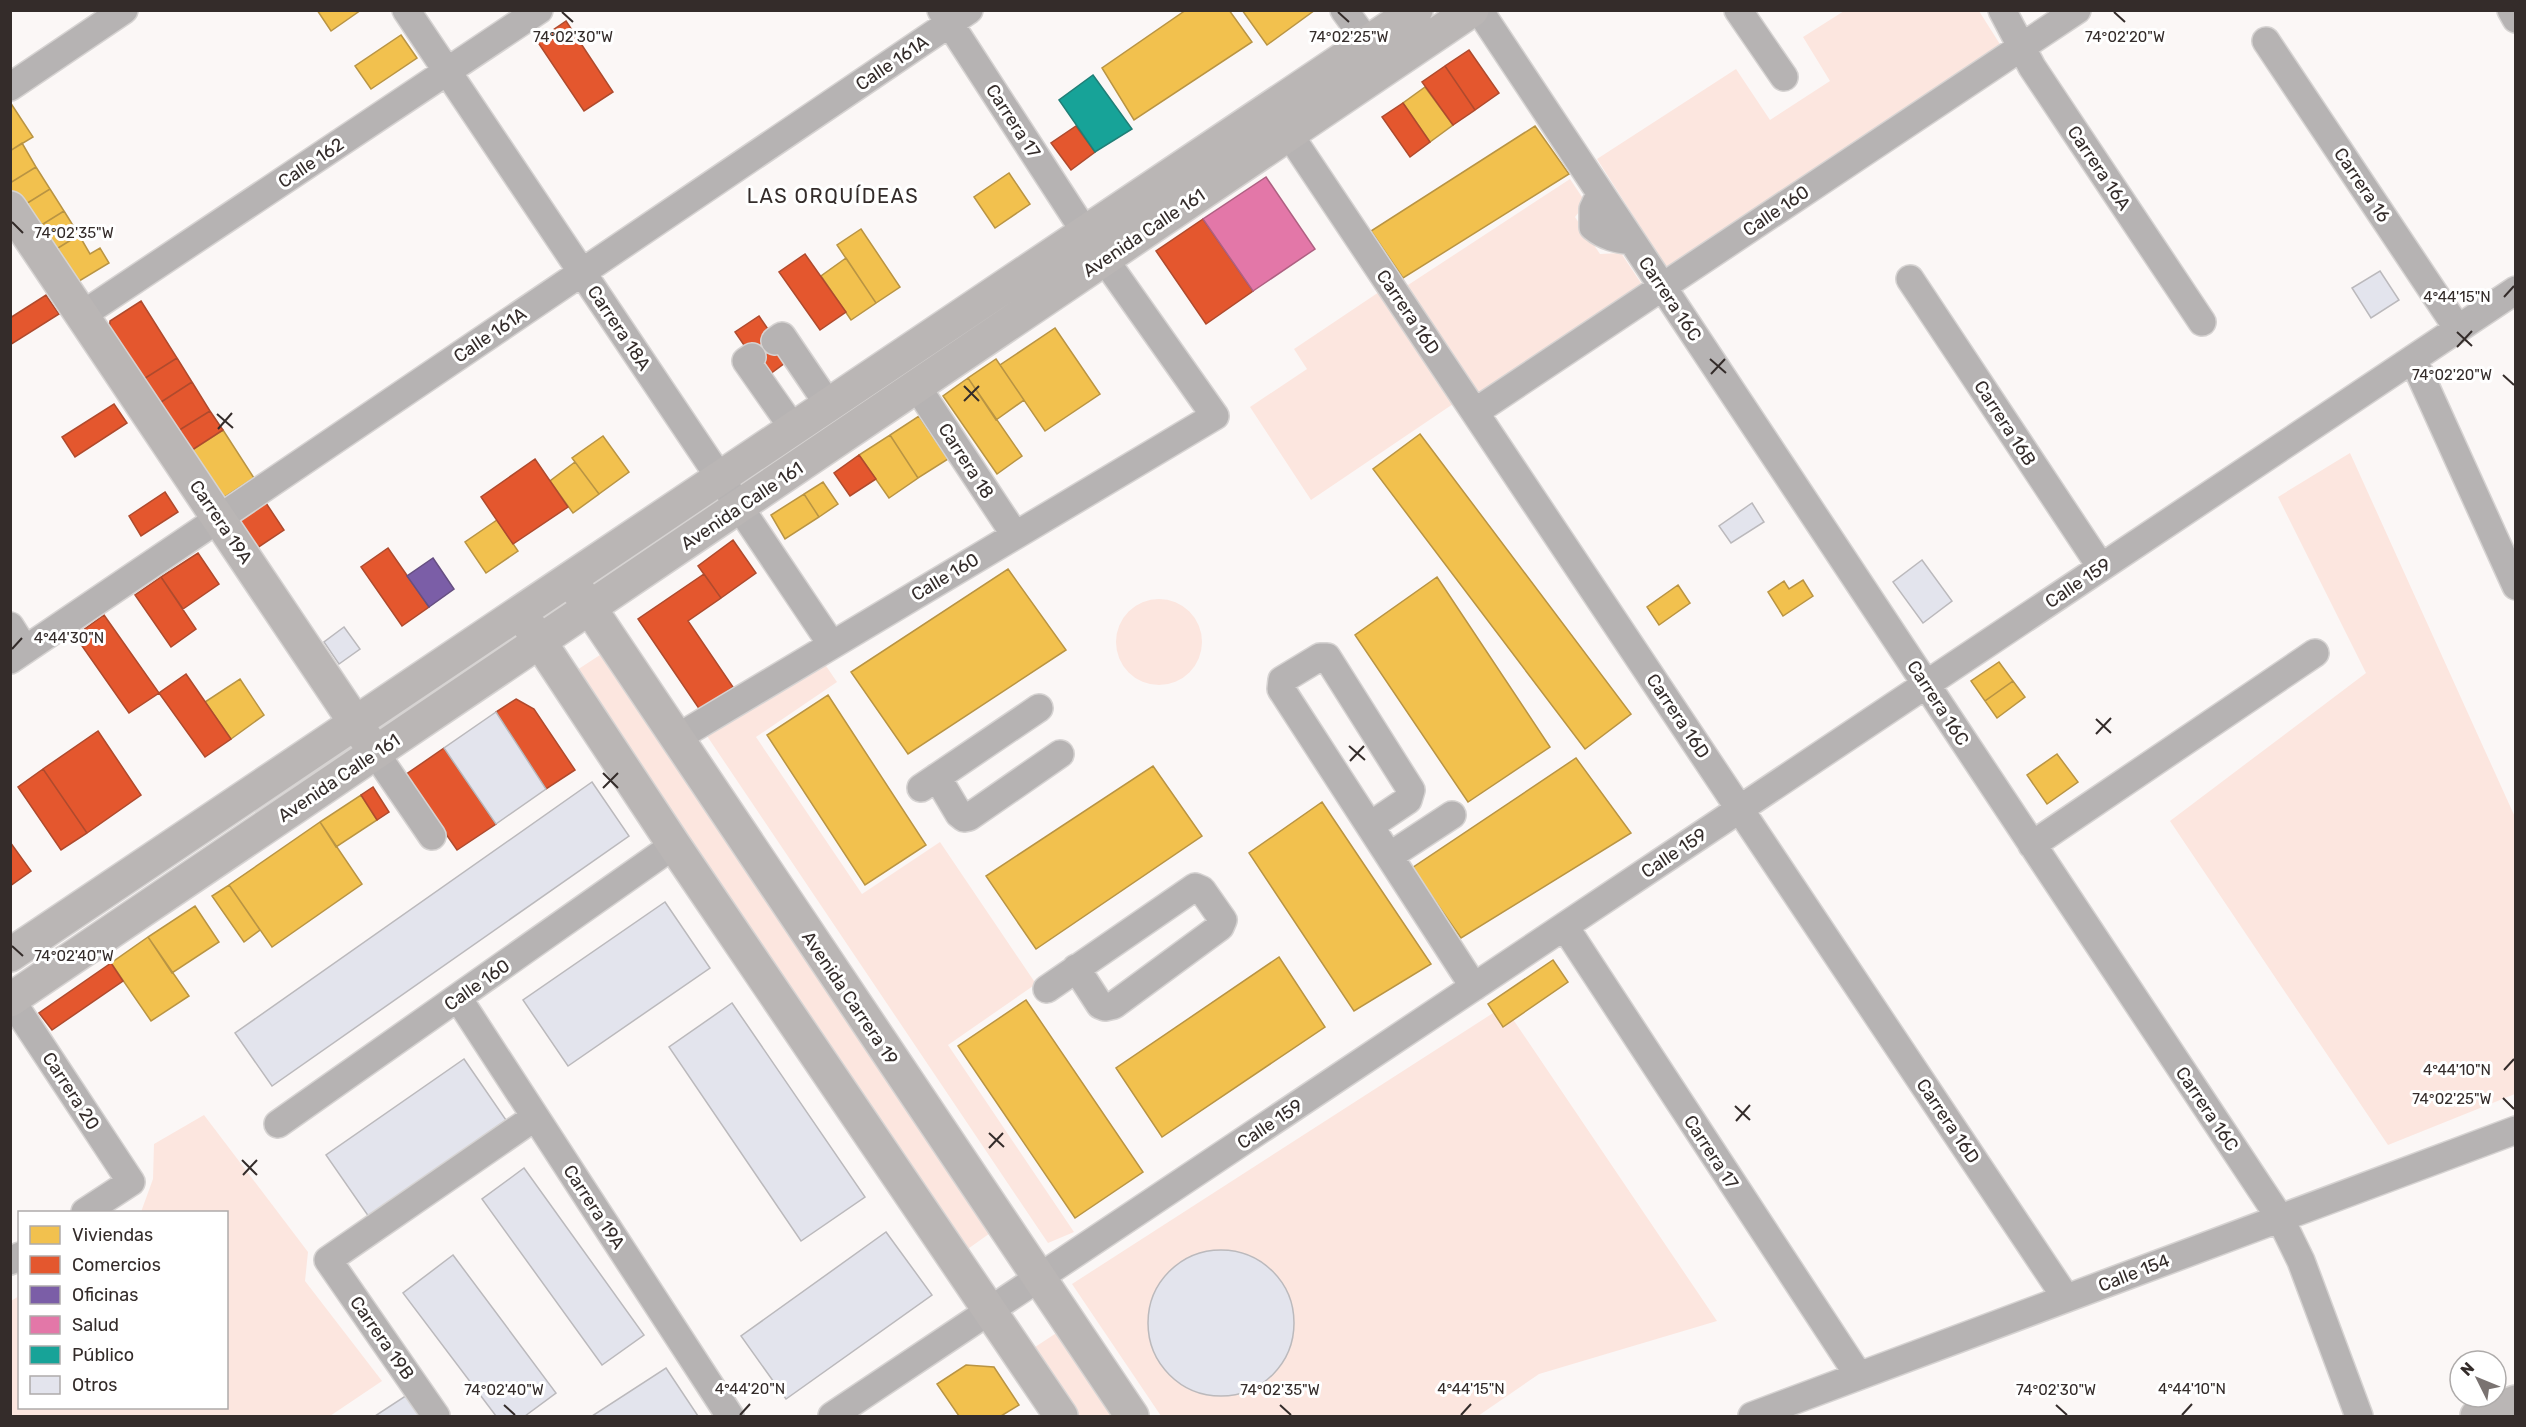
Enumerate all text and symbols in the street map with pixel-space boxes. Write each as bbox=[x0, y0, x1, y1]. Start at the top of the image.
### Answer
text: 74°02'30"W bbox=[533, 28, 613, 46]
text: 74°02'25"W bbox=[1309, 28, 1389, 46]
text: 74°02'20"W bbox=[2085, 28, 2165, 46]
street label: Calle 161A bbox=[851, 31, 933, 95]
street label: Carrera 17 bbox=[981, 80, 1045, 162]
street label: Carrera 16A bbox=[2063, 122, 2135, 214]
street label: Calle 162 bbox=[274, 133, 348, 193]
street label: Carrera 16 bbox=[2329, 144, 2395, 227]
street label: Calle 160 bbox=[1739, 181, 1813, 241]
district label: LAS ORQUÍDEAS bbox=[747, 184, 919, 208]
street label: Avenida Calle 161 bbox=[1079, 184, 1209, 282]
text: 74°02'35"W bbox=[34, 224, 114, 242]
street label: Carrera 16C bbox=[1634, 253, 1706, 345]
street label: Carrera 16D bbox=[1372, 265, 1444, 359]
street label: Carrera 18A bbox=[583, 281, 655, 375]
text: 4°44'15"N bbox=[2423, 288, 2491, 306]
street label: Calle 161A bbox=[449, 303, 531, 367]
text: 74°02'20"W bbox=[2412, 366, 2492, 384]
street label: Carrera 16B bbox=[1969, 376, 2041, 470]
street label: Carrera 18 bbox=[933, 419, 999, 503]
street label: Avenida Calle 161 bbox=[677, 457, 807, 555]
street label: Carrera 19A bbox=[185, 476, 257, 568]
street label: Calle 160 bbox=[907, 548, 983, 606]
street label: Calle 159 bbox=[2041, 553, 2115, 613]
text: 4°44'30"N bbox=[34, 629, 104, 647]
street label: Carrera 16C bbox=[1902, 656, 1974, 750]
street label: Carrera 16D bbox=[1642, 669, 1714, 763]
street label: Avenida Calle 161 bbox=[274, 729, 404, 827]
street label: Calle 159 bbox=[1637, 823, 1711, 883]
street label: Avenida Carrera 19 bbox=[797, 927, 903, 1069]
text: 74°02'40"W bbox=[34, 947, 114, 965]
street label: Calle 160 bbox=[440, 954, 514, 1016]
street label: Carrera 20 bbox=[38, 1048, 104, 1134]
text: 4°44'10"N bbox=[2423, 1061, 2491, 1079]
street label: Carrera 16C bbox=[2171, 1063, 2243, 1155]
street label: Carrera 16D bbox=[1912, 1074, 1984, 1168]
text: 74°02'25"W bbox=[2412, 1090, 2492, 1108]
street label: Calle 159 bbox=[1233, 1094, 1307, 1154]
street label: Carrera 17 bbox=[1679, 1111, 1743, 1193]
street label: Carrera 19A bbox=[559, 1161, 629, 1253]
legend bbox=[18, 1211, 228, 1409]
text: Viviendas bbox=[72, 1224, 153, 1246]
street label: Calle 154 bbox=[2095, 1249, 2173, 1297]
text: Comercios bbox=[72, 1254, 161, 1276]
text: Oficinas bbox=[72, 1284, 138, 1306]
street label: Carrera 19B bbox=[345, 1292, 419, 1384]
text: Salud bbox=[72, 1314, 119, 1336]
text: Público bbox=[72, 1344, 134, 1366]
north arrow bbox=[2448, 1349, 2508, 1409]
text: N bbox=[2457, 1358, 2478, 1380]
text: Otros bbox=[72, 1374, 117, 1396]
text: 4°44'20"N bbox=[715, 1380, 785, 1398]
text: 4°44'15"N bbox=[1437, 1380, 1505, 1398]
text: 4°44'10"N bbox=[2158, 1380, 2226, 1398]
text: 74°02'40"W bbox=[464, 1381, 544, 1399]
text: 74°02'35"W bbox=[1240, 1381, 1320, 1399]
text: 74°02'30"W bbox=[2016, 1381, 2096, 1399]

